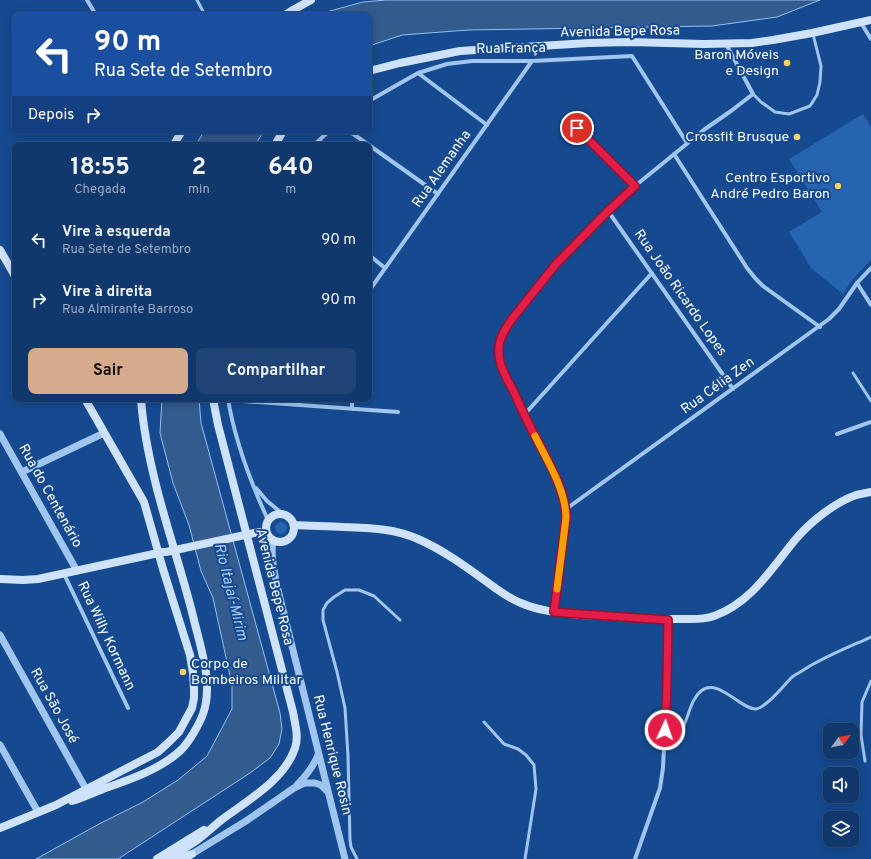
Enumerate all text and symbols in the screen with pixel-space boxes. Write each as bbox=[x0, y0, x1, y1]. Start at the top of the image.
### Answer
street label: Avenida Bepe Rosa bbox=[560, 22, 680, 42]
text: 90 m bbox=[94, 25, 161, 61]
icon: left bbox=[28, 28, 80, 80]
street label: Rua França bbox=[476, 40, 546, 58]
place label: Baron Móveis e Design bbox=[694, 47, 779, 80]
marker: Baron Móveis e Design bbox=[782, 58, 792, 68]
text: Rua Sete de Setembro bbox=[94, 60, 273, 83]
icon: right bbox=[82, 104, 104, 126]
text: Depois bbox=[28, 106, 74, 125]
pin bbox=[560, 111, 594, 145]
icon: arrive bbox=[566, 117, 588, 139]
street label: Rua Alemanha bbox=[409, 127, 475, 211]
place label: Crossfit Brusque bbox=[685, 129, 789, 146]
marker: Crossfit Brusque bbox=[792, 132, 802, 142]
text: 18:55 bbox=[70, 153, 130, 183]
text: 2 bbox=[192, 153, 206, 183]
text: 640 bbox=[268, 153, 314, 183]
place label: Centro Esportivo André Pedro Baron bbox=[710, 170, 830, 203]
marker: Centro Esportivo André Pedro Baron bbox=[833, 181, 843, 191]
text: Chegada bbox=[74, 182, 126, 198]
text: min bbox=[188, 182, 210, 198]
text: m bbox=[285, 182, 296, 198]
text: Vire à esquerda bbox=[62, 223, 171, 242]
street label: Rua João Ricardo Lopes bbox=[630, 226, 730, 360]
icon: left bbox=[28, 229, 50, 251]
text: 90 m bbox=[321, 231, 356, 250]
text: Rua Sete de Setembro bbox=[62, 242, 191, 258]
text: Vire à direita bbox=[62, 283, 152, 302]
icon: right bbox=[28, 289, 50, 311]
text: 90 m bbox=[321, 291, 356, 310]
text: Rua Almirante Barroso bbox=[62, 302, 193, 318]
button: Sair bbox=[28, 348, 188, 394]
button: Compartilhar bbox=[196, 348, 356, 394]
street label: Rua Célia Zen bbox=[678, 354, 758, 418]
street label: Rua do Centenário bbox=[14, 441, 86, 551]
street label: Avenida Bepe Rosa bbox=[251, 527, 297, 647]
water label: Rio Itajaí-Mirim bbox=[209, 541, 251, 643]
street label: Rua Willy Kormann bbox=[73, 579, 139, 693]
place label: Corpo de Bombeiros Militar bbox=[191, 656, 302, 689]
street label: Rua São José bbox=[26, 665, 82, 747]
marker: Corpo de Bombeiros Militar bbox=[178, 667, 188, 677]
street label: Rua Henrique Rosin bbox=[309, 693, 355, 817]
position arrow bbox=[644, 709, 686, 751]
north arrow bbox=[823, 723, 859, 759]
map controls bbox=[823, 723, 859, 847]
button: sound bbox=[823, 767, 859, 803]
button: layers bbox=[823, 811, 859, 847]

